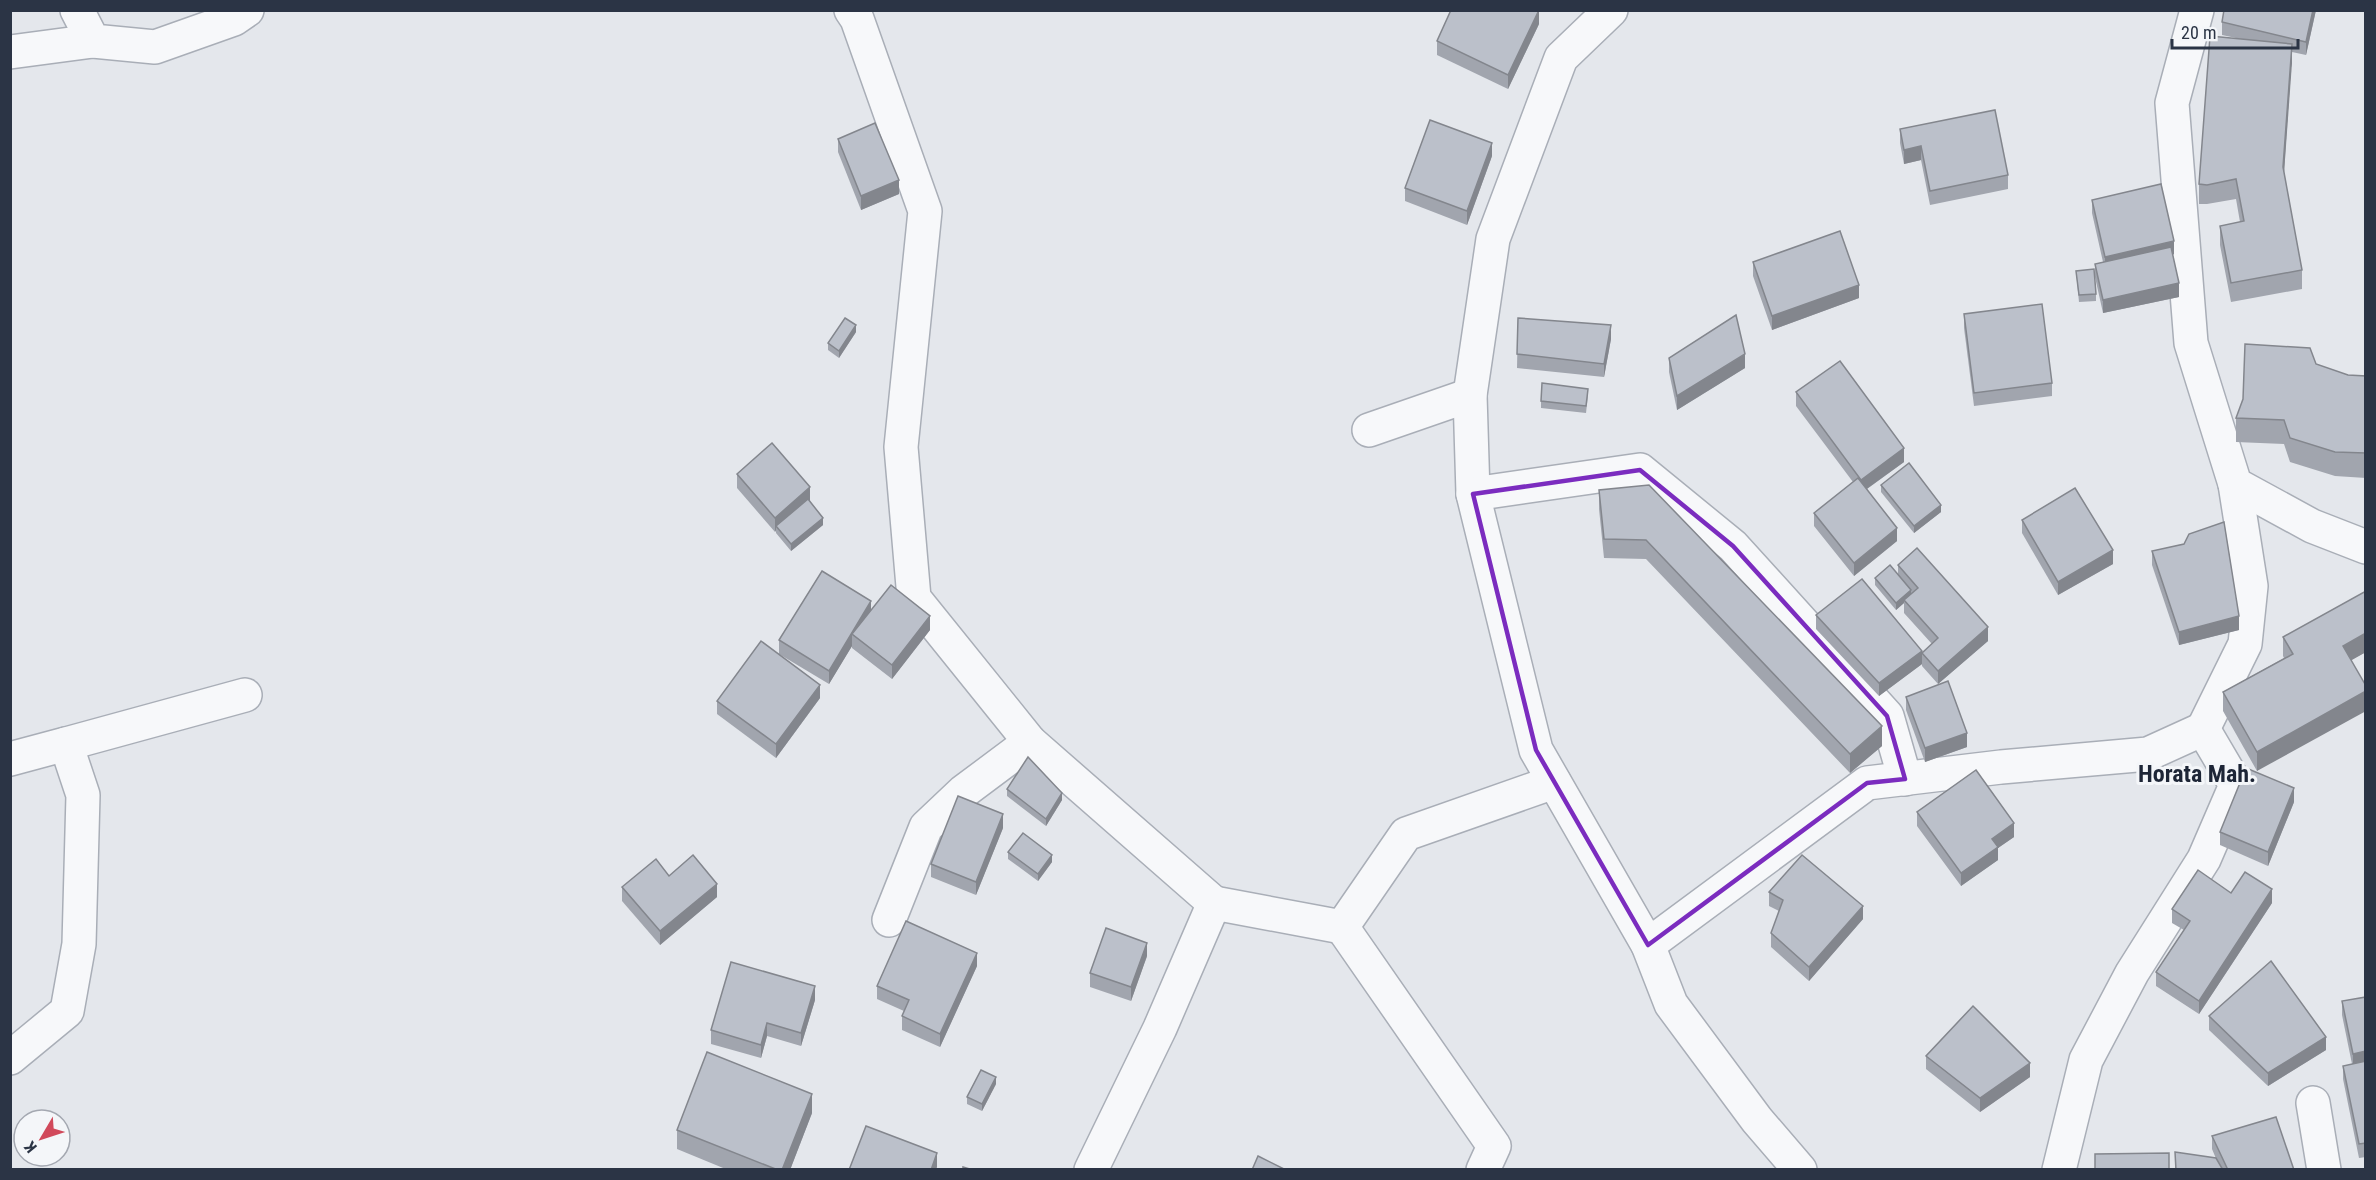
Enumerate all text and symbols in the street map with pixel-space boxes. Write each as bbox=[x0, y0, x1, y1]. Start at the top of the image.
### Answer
scale bar bbox=[2172, 12, 2298, 50]
text: 20 m bbox=[2181, 22, 2216, 43]
district label: Horata Mah. bbox=[2138, 760, 2256, 788]
north arrow bbox=[12, 1108, 72, 1168]
text: K bbox=[20, 1138, 41, 1157]

